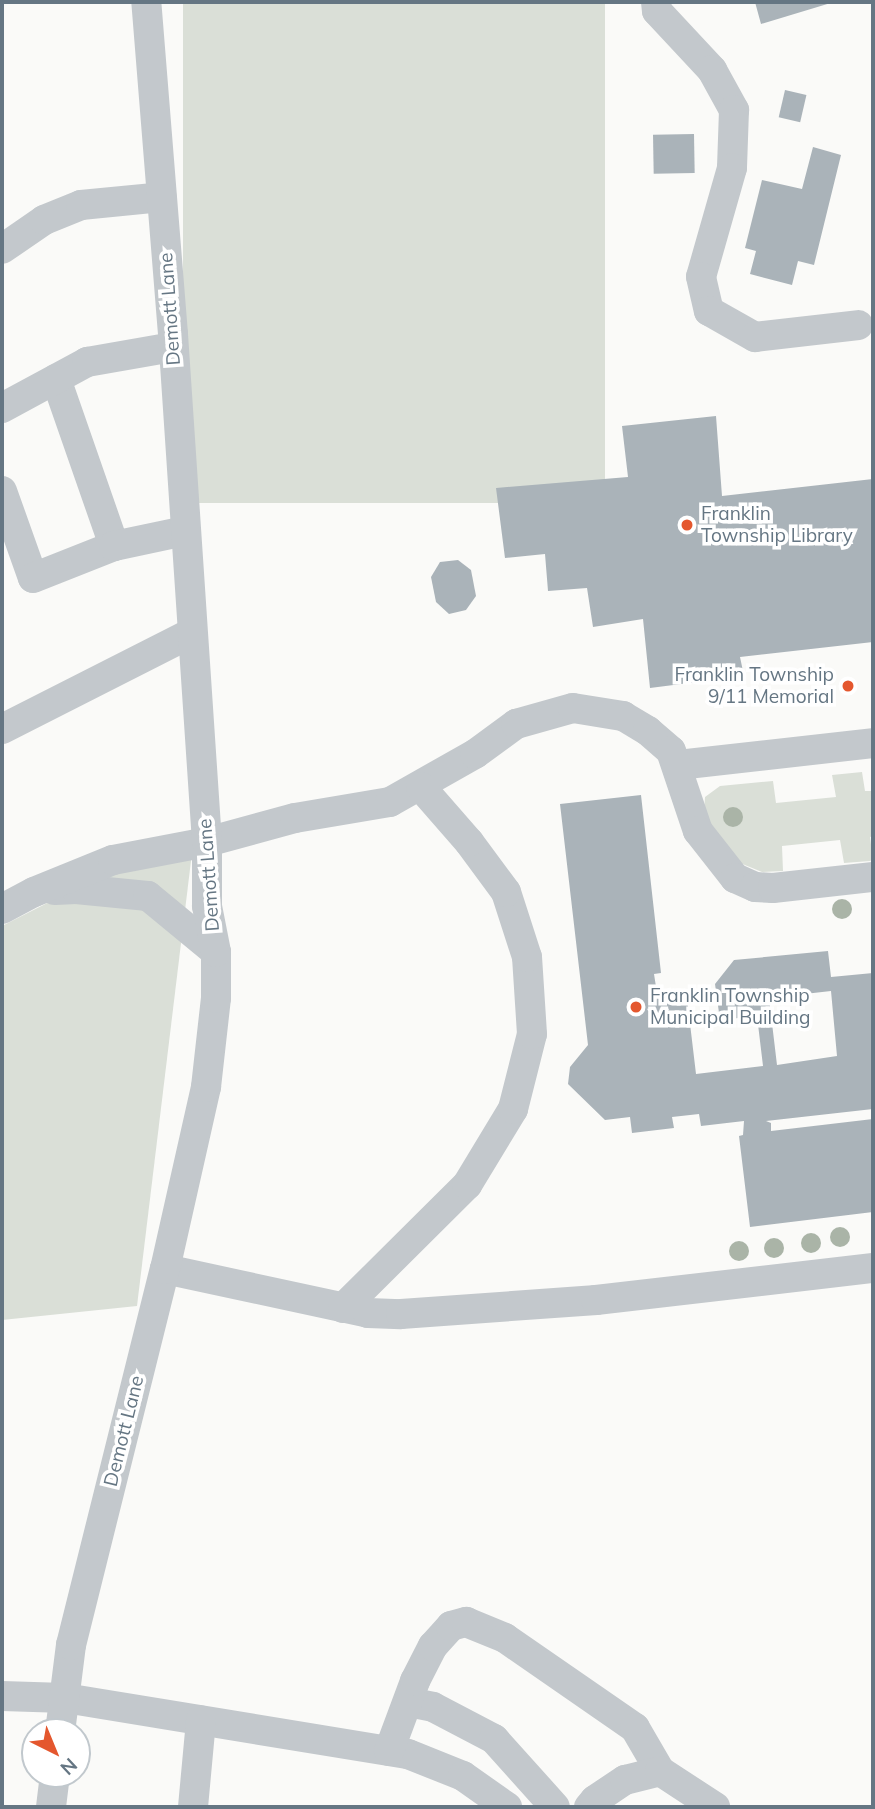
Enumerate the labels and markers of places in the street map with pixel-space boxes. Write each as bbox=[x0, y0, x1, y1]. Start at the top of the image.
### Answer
place label: Franklin Township Library bbox=[701, 503, 853, 547]
marker: Franklin Township Library bbox=[679, 517, 695, 533]
place label: Franklin Township 9/11 Memorial bbox=[674, 664, 834, 708]
marker: Franklin Township 9/11 Memorial bbox=[840, 678, 856, 694]
place label: Franklin Township Municipal Building bbox=[650, 985, 811, 1029]
marker: Franklin Township Municipal Building bbox=[628, 999, 644, 1015]

